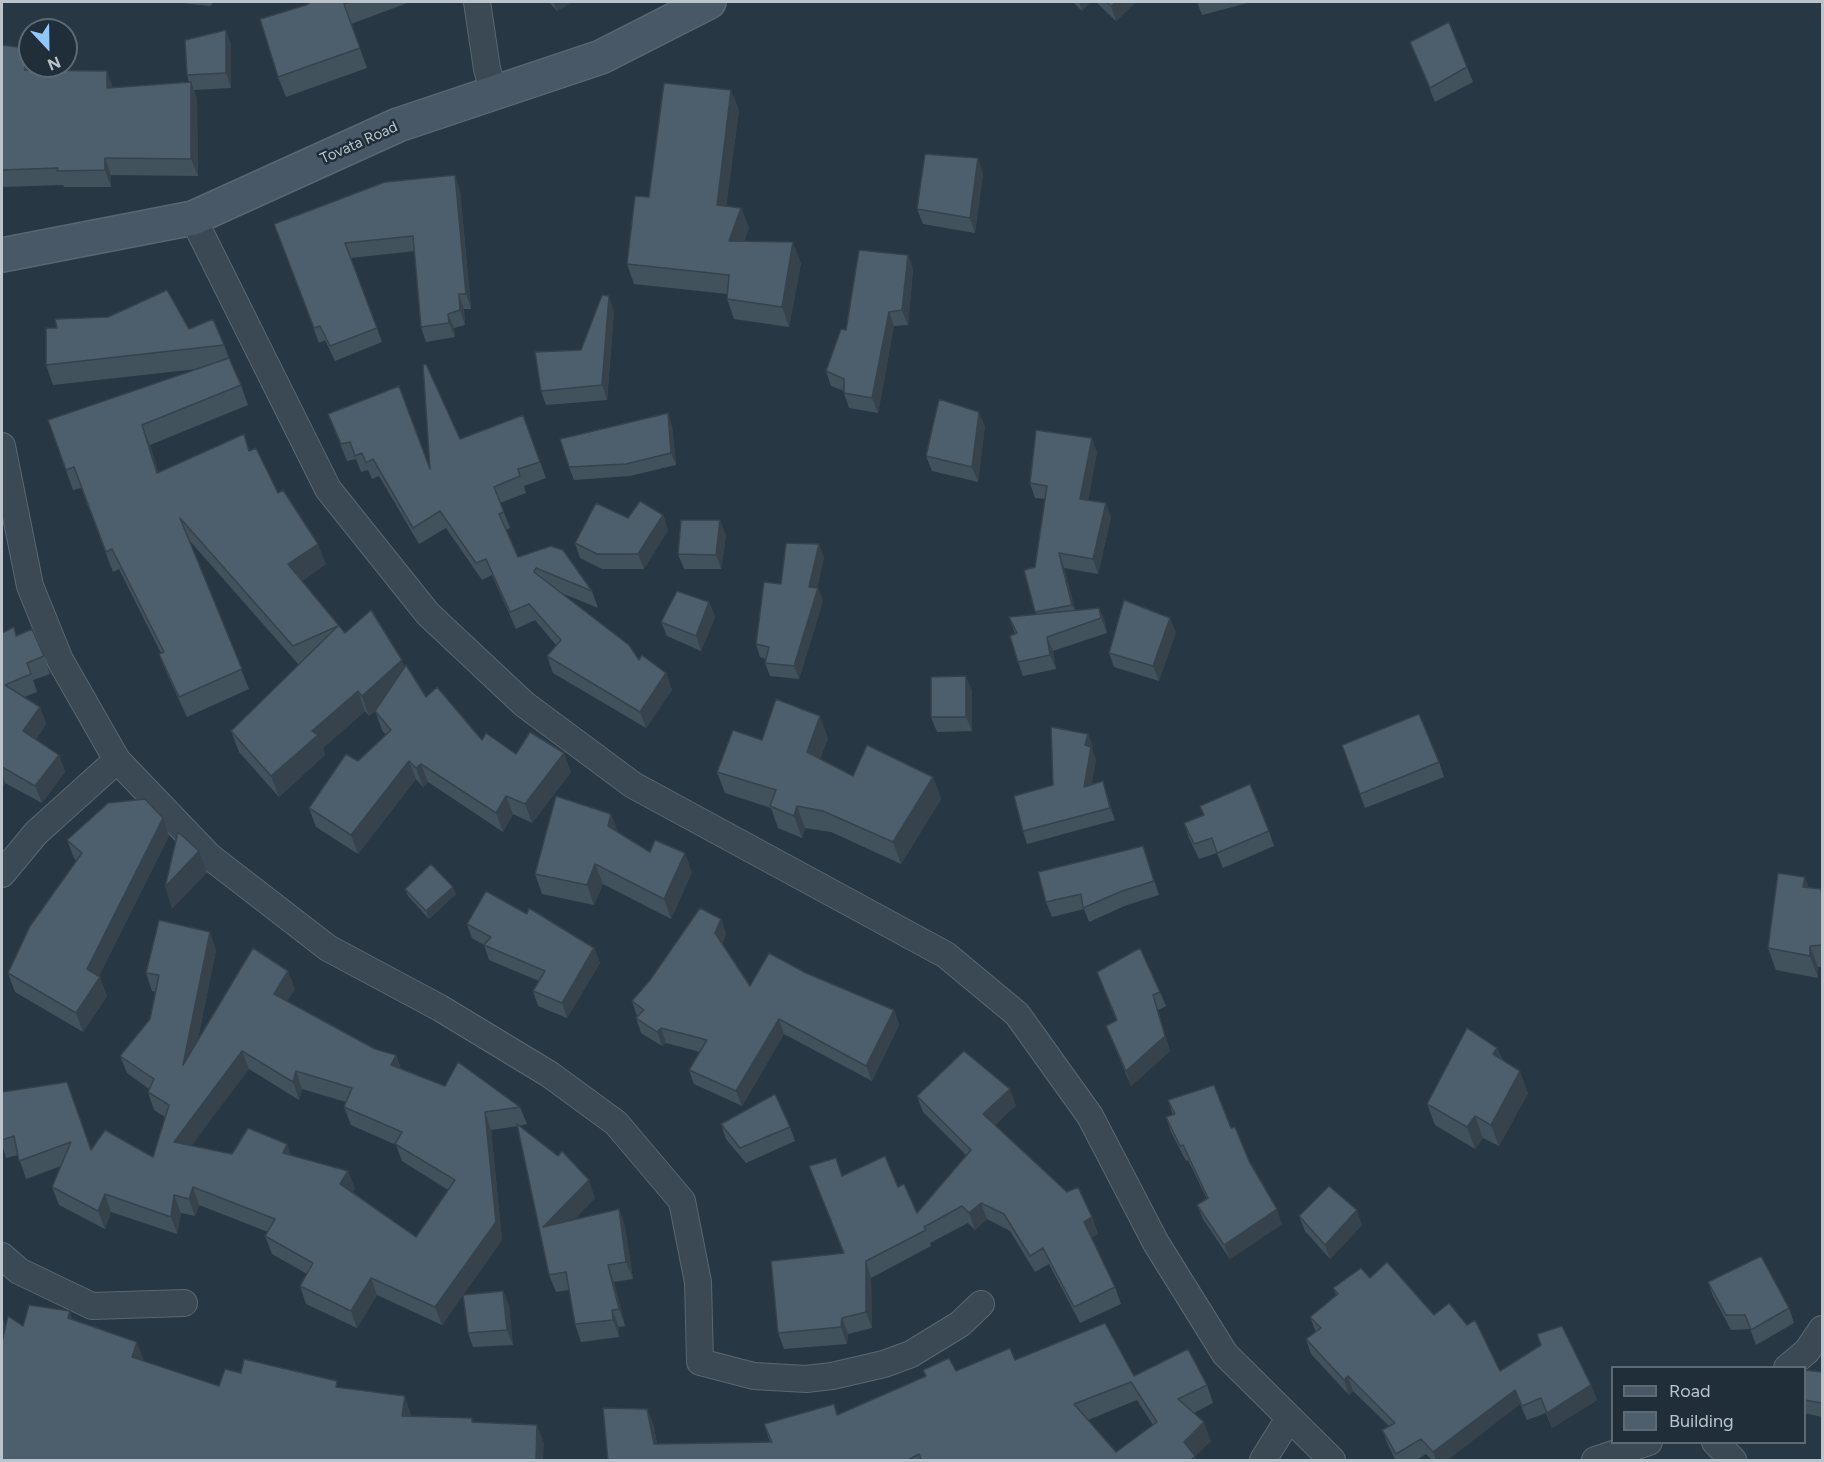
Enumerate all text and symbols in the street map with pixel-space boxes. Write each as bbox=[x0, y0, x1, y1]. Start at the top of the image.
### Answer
north arrow bbox=[18, 18, 78, 78]
text: N bbox=[45, 52, 63, 74]
street label: Tovata Road bbox=[318, 118, 400, 168]
legend bbox=[1611, 1366, 1806, 1444]
text: Road bbox=[1669, 1380, 1710, 1402]
text: Building bbox=[1669, 1410, 1734, 1432]

